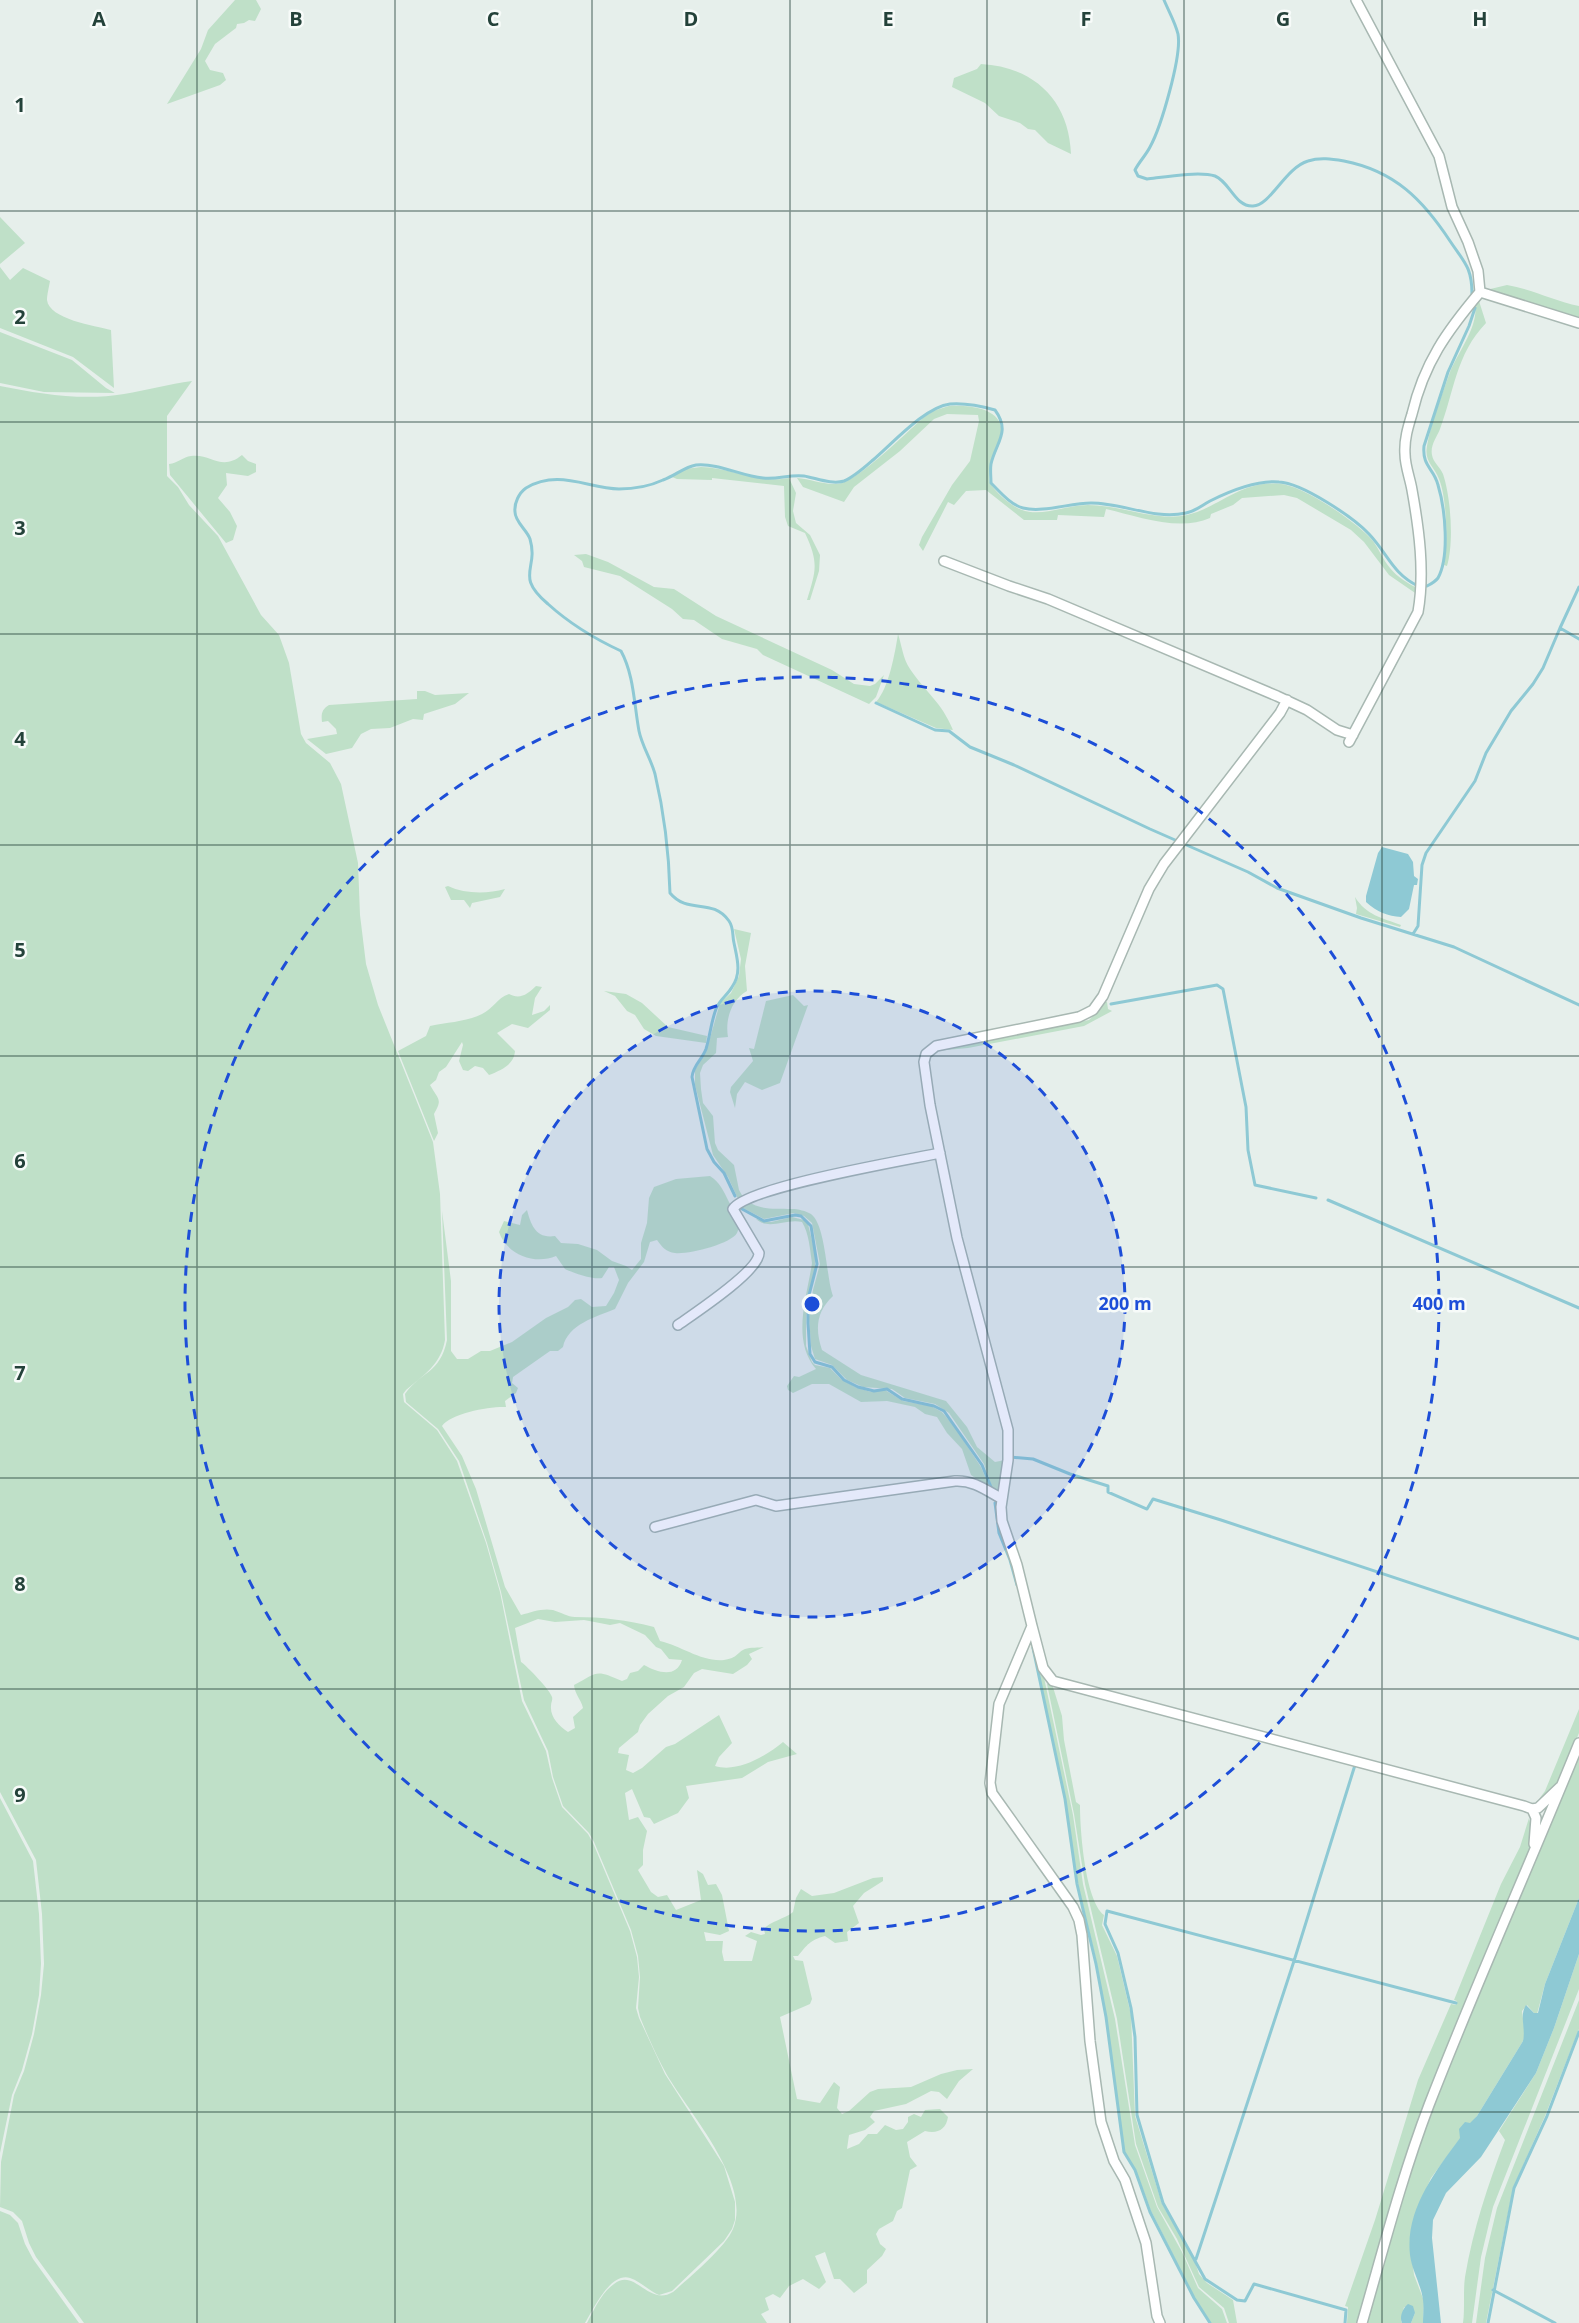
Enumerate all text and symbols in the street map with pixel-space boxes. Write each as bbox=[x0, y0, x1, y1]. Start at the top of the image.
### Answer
text: A bbox=[92, 5, 106, 32]
text: B bbox=[289, 5, 303, 32]
text: C bbox=[487, 5, 500, 32]
text: D bbox=[684, 5, 698, 32]
text: E bbox=[882, 5, 894, 32]
text: F bbox=[1081, 5, 1091, 32]
text: G bbox=[1276, 5, 1290, 32]
text: H bbox=[1472, 5, 1488, 32]
text: 1 bbox=[14, 91, 26, 118]
text: 2 bbox=[14, 303, 26, 330]
text: 3 bbox=[14, 514, 26, 541]
text: 4 bbox=[14, 725, 26, 752]
text: 5 bbox=[14, 936, 26, 963]
text: 6 bbox=[14, 1147, 26, 1174]
text: 200 m bbox=[1098, 1291, 1152, 1315]
text: 400 m bbox=[1412, 1291, 1466, 1315]
centre of rings bbox=[802, 1294, 822, 1314]
text: 7 bbox=[14, 1359, 26, 1386]
text: 8 bbox=[14, 1570, 26, 1597]
text: 9 bbox=[14, 1781, 26, 1808]

